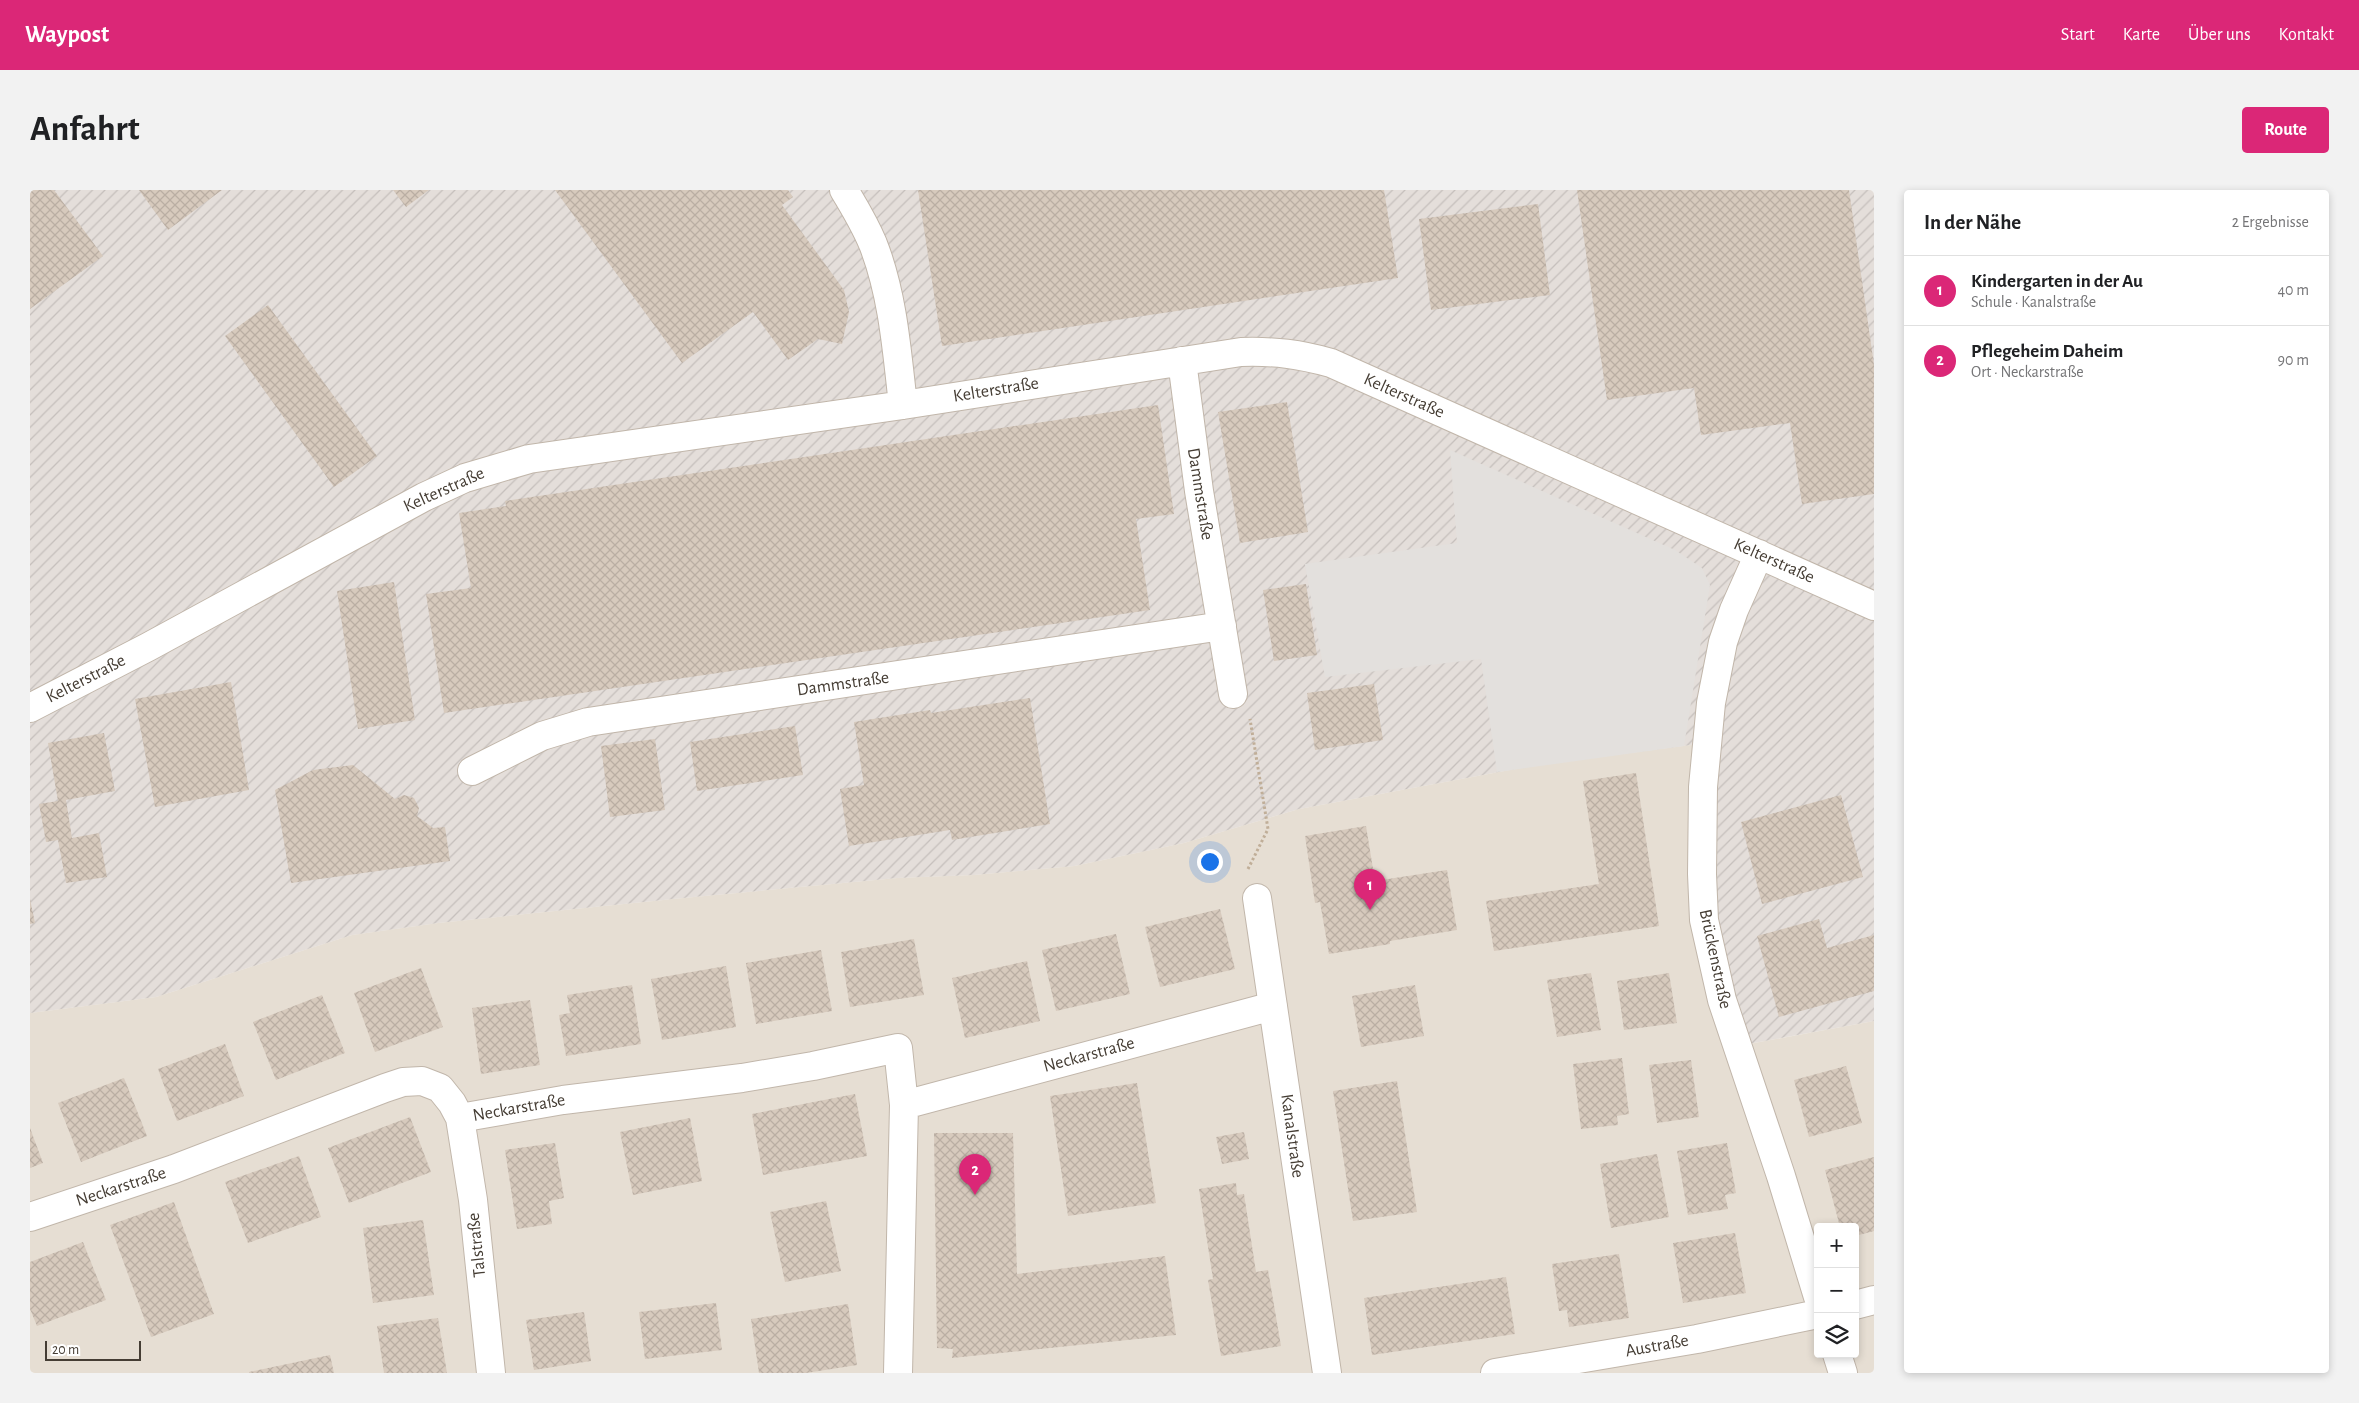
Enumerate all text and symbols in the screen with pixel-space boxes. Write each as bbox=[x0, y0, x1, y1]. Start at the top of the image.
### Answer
text: Waypost bbox=[25, 23, 109, 47]
text: Start bbox=[2061, 26, 2095, 44]
text: Karte bbox=[2123, 26, 2160, 44]
text: Über uns bbox=[2188, 26, 2251, 44]
text: Kontakt bbox=[2279, 26, 2334, 44]
button: Route bbox=[2242, 107, 2329, 153]
text: Anfahrt bbox=[30, 112, 140, 147]
text: In der Nähe bbox=[1924, 212, 2021, 233]
text: 2 Ergebnisse bbox=[2232, 214, 2309, 230]
text: Kindergarten in der Au bbox=[1971, 272, 2143, 291]
text: 1 bbox=[1937, 282, 1943, 298]
text: 40 m bbox=[2277, 282, 2309, 298]
text: Schule · Kanalstraße bbox=[1971, 294, 2096, 310]
text: Pflegeheim Daheim bbox=[1971, 342, 2123, 361]
text: 2 bbox=[1936, 352, 1944, 368]
text: 90 m bbox=[2278, 352, 2309, 368]
text: Ort · Neckarstraße bbox=[1971, 364, 2084, 380]
street label: Kelterstraße bbox=[1361, 370, 1447, 422]
street label: Kelterstraße bbox=[952, 374, 1040, 406]
street label: Dammstraße bbox=[1184, 447, 1216, 541]
street label: Kelterstraße bbox=[401, 464, 487, 516]
street label: Kelterstraße bbox=[1731, 535, 1817, 587]
street label: Kelterstraße bbox=[43, 651, 129, 707]
street label: Dammstraße bbox=[796, 669, 890, 699]
your location bbox=[1197, 849, 1223, 875]
pin: 1 bbox=[1354, 869, 1386, 910]
street label: Brückenstraße bbox=[1696, 907, 1734, 1011]
street label: Neckarstraße bbox=[1041, 1034, 1137, 1076]
street label: Neckarstraße bbox=[471, 1091, 567, 1125]
street label: Kanalstraße bbox=[1277, 1093, 1307, 1179]
pin: 2 bbox=[959, 1154, 991, 1195]
street label: Neckarstraße bbox=[74, 1164, 168, 1210]
street label: Talstraße bbox=[465, 1212, 489, 1278]
map controls bbox=[1814, 1223, 1859, 1358]
button: + bbox=[1814, 1223, 1859, 1268]
button: − bbox=[1814, 1268, 1859, 1313]
button: layers bbox=[1814, 1313, 1859, 1358]
street label: Austraße bbox=[1624, 1332, 1690, 1360]
scale bar bbox=[45, 1338, 141, 1361]
text: 20 m bbox=[52, 1343, 79, 1357]

